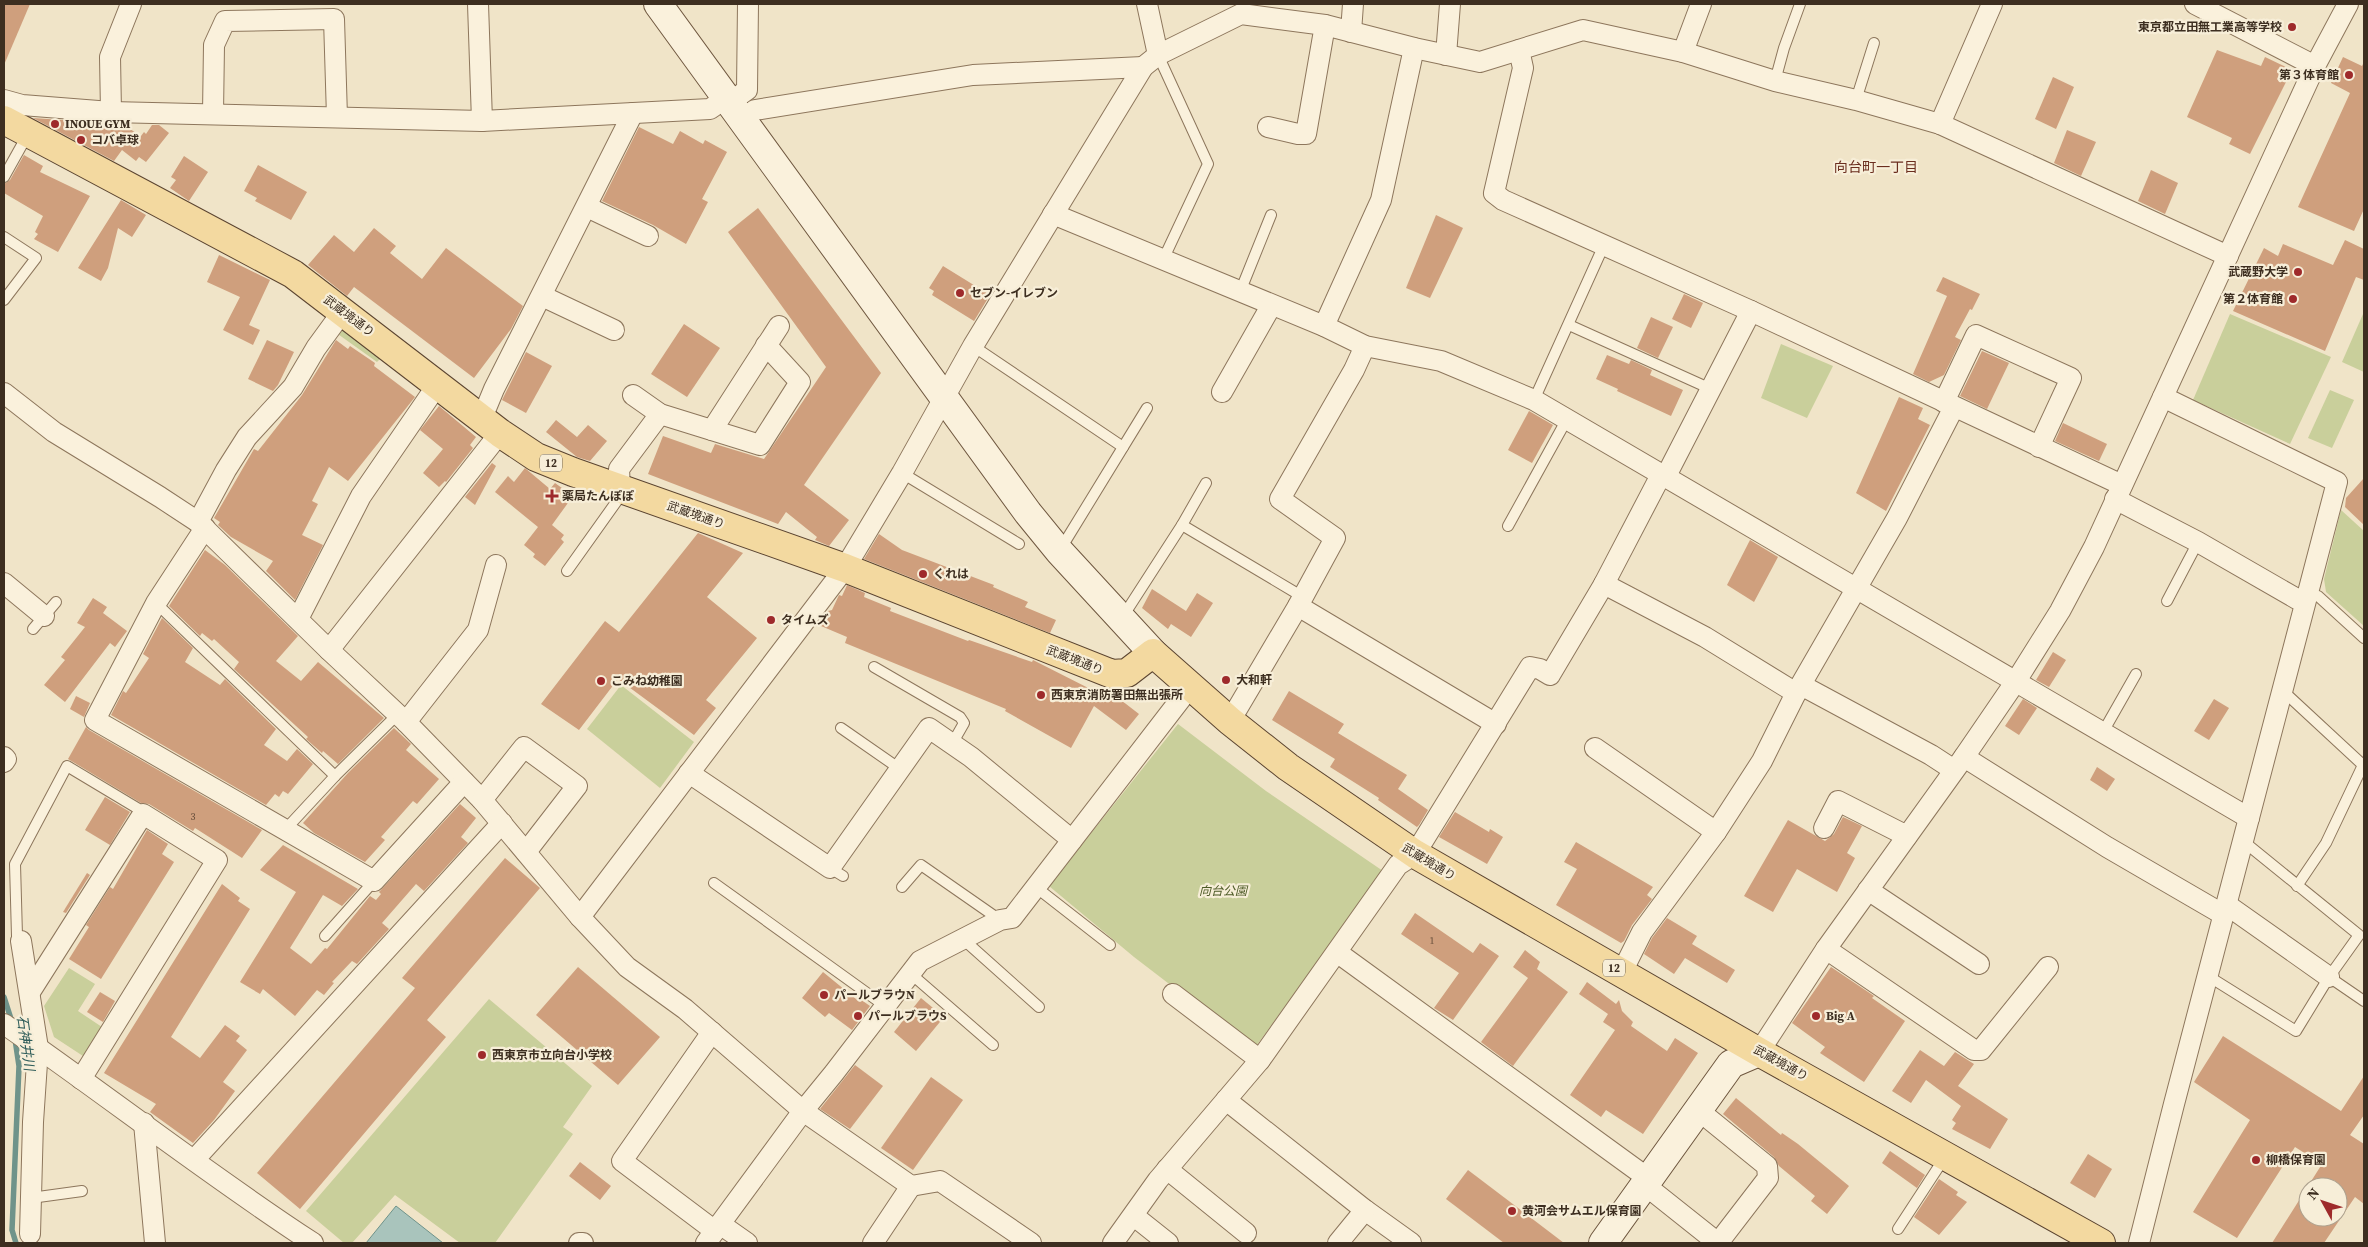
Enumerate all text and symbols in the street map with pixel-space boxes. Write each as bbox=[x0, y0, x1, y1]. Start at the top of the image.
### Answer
place label: 東京都立田無工業高等学校 bbox=[2138, 19, 2282, 35]
marker: 東京都立田無工業高等学校 bbox=[2286, 21, 2298, 33]
place label: 第３体育館 bbox=[2279, 67, 2339, 83]
marker: 第３体育館 bbox=[2343, 69, 2355, 81]
place label: INOUE GYM bbox=[65, 116, 131, 132]
marker: INOUE GYM bbox=[49, 118, 61, 130]
place label: コバ卓球 bbox=[91, 132, 139, 148]
marker: コバ卓球 bbox=[75, 134, 87, 146]
district label: 向台町一丁目 bbox=[1834, 157, 1918, 177]
place label: 武蔵野大学 bbox=[2228, 264, 2288, 280]
marker: 武蔵野大学 bbox=[2292, 266, 2304, 278]
place label: セブン-イレブン bbox=[970, 285, 1058, 301]
marker: セブン-イレブン bbox=[954, 287, 966, 299]
place label: 第２体育館 bbox=[2223, 291, 2283, 307]
street label: 武蔵境通り bbox=[320, 292, 378, 340]
marker: 第２体育館 bbox=[2287, 293, 2299, 305]
road number: 12 bbox=[540, 454, 562, 472]
place label: 薬局たんぽぽ bbox=[562, 488, 634, 504]
marker: 薬局たんぽぽ bbox=[546, 490, 558, 502]
street label: 武蔵境通り bbox=[665, 498, 727, 532]
place label: くれは bbox=[933, 566, 969, 582]
marker: くれは bbox=[917, 568, 929, 580]
place label: タイムズ bbox=[781, 612, 829, 628]
marker: タイムズ bbox=[765, 614, 777, 626]
street label: 武蔵境通り bbox=[1044, 642, 1106, 678]
place label: 大和軒 bbox=[1236, 672, 1272, 688]
place label: こみね幼稚園 bbox=[611, 673, 683, 689]
marker: 大和軒 bbox=[1220, 674, 1232, 686]
marker: こみね幼稚園 bbox=[595, 675, 607, 687]
place label: 西東京消防署田無出張所 bbox=[1051, 687, 1183, 703]
marker: 西東京消防署田無出張所 bbox=[1035, 689, 1047, 701]
house number: 3 bbox=[191, 810, 196, 823]
street label: 武蔵境通り bbox=[1399, 840, 1459, 884]
park label: 向台公園 bbox=[1199, 883, 1249, 899]
house number: 1 bbox=[1430, 934, 1435, 947]
road number: 12 bbox=[1603, 960, 1625, 976]
place label: パールブラウN bbox=[834, 987, 915, 1003]
marker: パールブラウN bbox=[818, 989, 830, 1001]
place label: パールブラウS bbox=[868, 1008, 947, 1024]
place label: Big A bbox=[1826, 1008, 1855, 1024]
marker: パールブラウS bbox=[852, 1010, 864, 1022]
marker: Big A bbox=[1810, 1010, 1822, 1022]
water label: 石神井川 bbox=[12, 1014, 40, 1074]
street label: 武蔵境通り bbox=[1751, 1041, 1811, 1085]
place label: 西東京市立向台小学校 bbox=[492, 1047, 612, 1063]
marker: 西東京市立向台小学校 bbox=[476, 1049, 488, 1061]
place label: 柳橋保育園 bbox=[2266, 1152, 2326, 1168]
marker: 柳橋保育園 bbox=[2250, 1154, 2262, 1166]
north arrow bbox=[2298, 1177, 2348, 1227]
text: N bbox=[2302, 1183, 2324, 1204]
place label: 黄河会サムエル保育園 bbox=[1522, 1203, 1642, 1219]
marker: 黄河会サムエル保育園 bbox=[1506, 1205, 1518, 1217]

